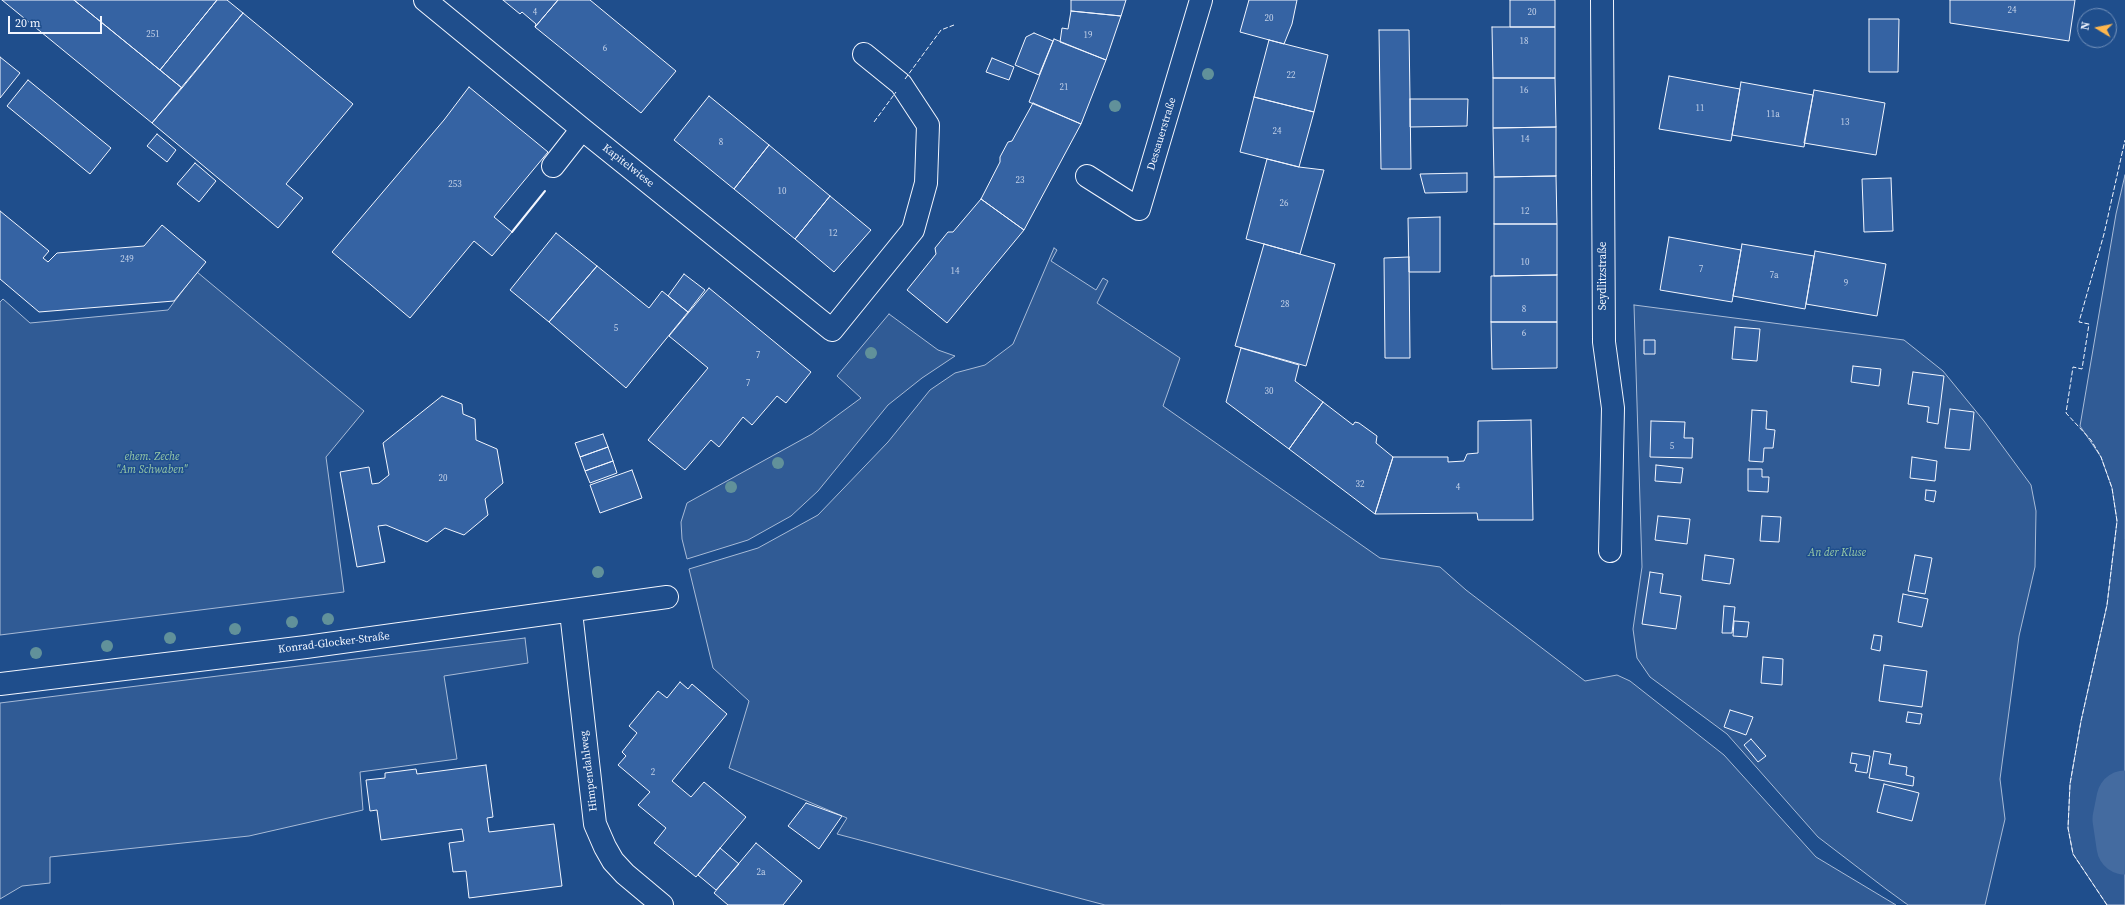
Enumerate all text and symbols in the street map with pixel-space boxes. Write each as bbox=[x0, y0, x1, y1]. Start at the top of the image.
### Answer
house number: 24 bbox=[2008, 6, 2016, 16]
scale bar bbox=[10, 8, 104, 34]
house number: 4 bbox=[533, 8, 537, 18]
house number: 20 bbox=[1528, 8, 1536, 18]
north arrow bbox=[2077, 8, 2117, 48]
house number: 20 bbox=[1265, 14, 1273, 24]
text: 20 m bbox=[15, 15, 41, 31]
text: N bbox=[2078, 21, 2094, 31]
house number: 251 bbox=[146, 30, 160, 40]
house number: 19 bbox=[1084, 31, 1092, 41]
house number: 18 bbox=[1520, 37, 1528, 47]
house number: 6 bbox=[603, 44, 607, 54]
house number: 22 bbox=[1287, 71, 1295, 81]
house number: 21 bbox=[1060, 83, 1068, 93]
house number: 16 bbox=[1520, 86, 1528, 96]
street label: Dessauerstraße bbox=[1145, 96, 1179, 172]
house number: 11 bbox=[1696, 104, 1704, 114]
house number: 11a bbox=[1766, 110, 1780, 120]
house number: 13 bbox=[1841, 118, 1849, 128]
house number: 24 bbox=[1273, 127, 1281, 137]
house number: 14 bbox=[1521, 135, 1529, 145]
house number: 8 bbox=[719, 138, 723, 148]
street label: Kapitelwiese bbox=[599, 142, 657, 190]
house number: 23 bbox=[1016, 176, 1024, 186]
house number: 253 bbox=[448, 180, 462, 190]
house number: 10 bbox=[778, 187, 786, 197]
house number: 26 bbox=[1280, 199, 1288, 209]
house number: 12 bbox=[1521, 207, 1529, 217]
house number: 12 bbox=[829, 229, 837, 239]
street label: Seydlitzstraße bbox=[1596, 242, 1610, 310]
house number: 249 bbox=[120, 255, 134, 265]
house number: 10 bbox=[1521, 258, 1529, 268]
house number: 7 bbox=[1699, 265, 1703, 275]
house number: 14 bbox=[951, 267, 959, 277]
house number: 7a bbox=[1769, 271, 1779, 281]
house number: 9 bbox=[1844, 279, 1848, 289]
house number: 28 bbox=[1281, 300, 1289, 310]
house number: 8 bbox=[1522, 305, 1526, 315]
house number: 5 bbox=[614, 324, 618, 334]
house number: 6 bbox=[1522, 329, 1526, 339]
house number: 7 bbox=[756, 351, 760, 361]
house number: 7 bbox=[746, 379, 750, 389]
house number: 30 bbox=[1265, 387, 1273, 397]
house number: 5 bbox=[1670, 442, 1674, 452]
park label: ehem. Zeche "Am Schwaben" bbox=[116, 450, 188, 476]
house number: 20 bbox=[439, 474, 447, 484]
house number: 32 bbox=[1356, 480, 1364, 490]
house number: 4 bbox=[1456, 483, 1460, 493]
park label: An der Kluse bbox=[1808, 546, 1866, 560]
street label: Konrad-Glocker-Straße bbox=[277, 630, 391, 656]
street label: Himpendahlweg bbox=[577, 730, 601, 812]
house number: 2 bbox=[651, 768, 655, 778]
house number: 2a bbox=[756, 868, 766, 878]

